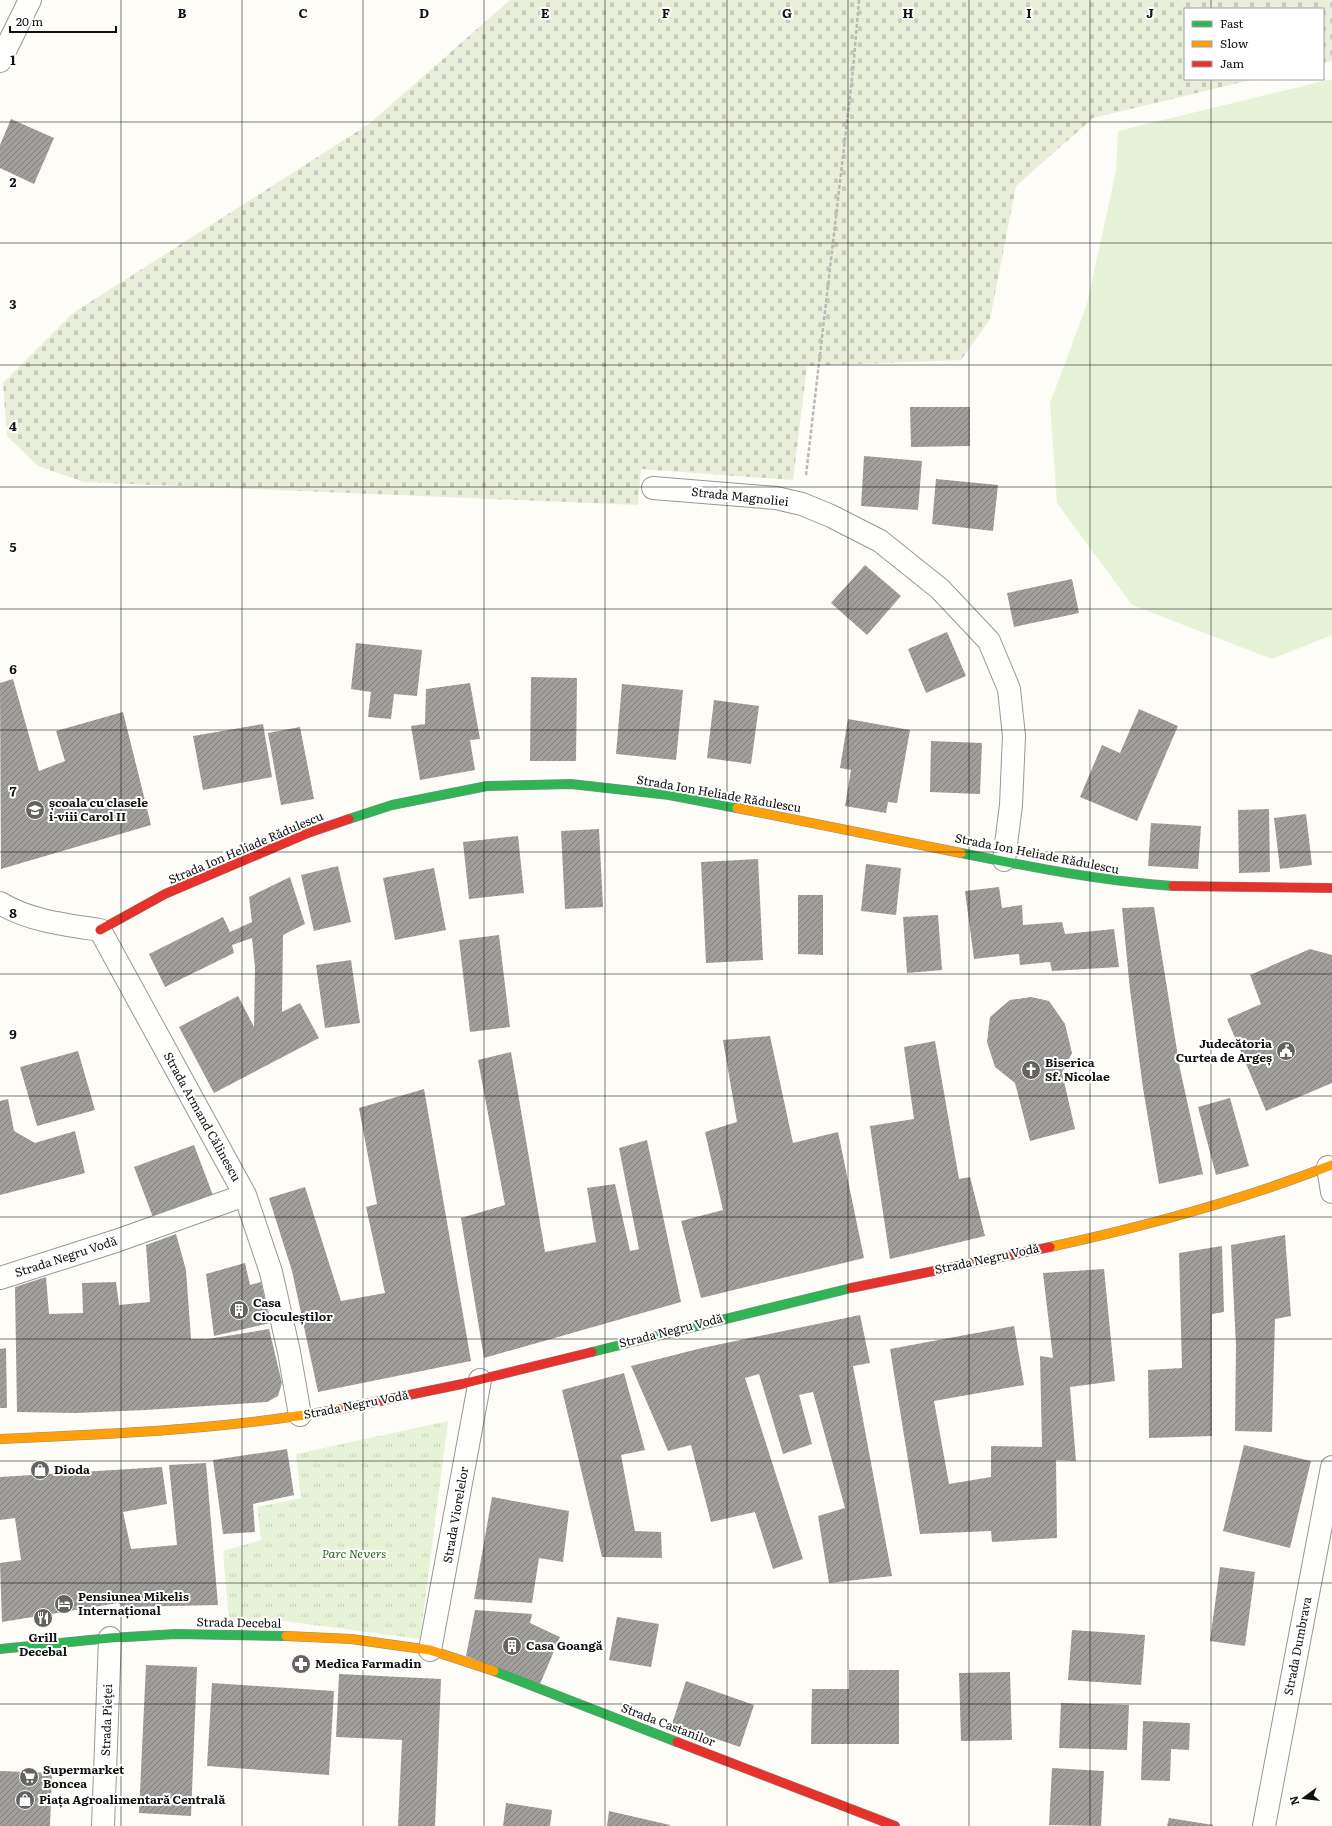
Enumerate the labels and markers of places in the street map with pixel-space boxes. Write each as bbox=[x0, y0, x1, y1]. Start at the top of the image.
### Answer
place label: școala cu clasele i-viii Carol II bbox=[49, 793, 148, 825]
school or university icon: școala cu clasele i-viii Carol II bbox=[24, 799, 46, 821]
place label: Judecătoria Curtea de Argeș bbox=[1176, 1034, 1272, 1066]
public building icon: Judecătoria Curtea de Argeș bbox=[1275, 1040, 1297, 1062]
place label: Biserica Sf. Nicolae bbox=[1045, 1053, 1110, 1085]
church icon: Biserica Sf. Nicolae bbox=[1020, 1059, 1042, 1081]
place label: Casa Cioculeștilor bbox=[253, 1293, 333, 1325]
building icon: Casa Cioculeștilor bbox=[228, 1299, 250, 1321]
shop icon: Dioda bbox=[29, 1459, 51, 1481]
place label: Dioda bbox=[54, 1460, 90, 1478]
place label: Pensiunea Mikelis Internațional bbox=[78, 1587, 189, 1619]
hotel icon: Pensiunea Mikelis Internațional bbox=[53, 1593, 75, 1615]
restaurant icon: Grill Decebal bbox=[32, 1607, 54, 1629]
place label: Grill Decebal bbox=[19, 1628, 68, 1660]
building icon: Casa Goangă bbox=[501, 1635, 523, 1657]
place label: Casa Goangă bbox=[526, 1636, 603, 1654]
pharmacy icon: Medica Farmadin bbox=[290, 1653, 312, 1675]
place label: Medica Farmadin bbox=[315, 1654, 422, 1672]
place label: Supermarket Boncea bbox=[43, 1760, 125, 1792]
supermarket icon: Supermarket Boncea bbox=[18, 1766, 40, 1788]
shop icon: Piața Agroalimentară Centrală bbox=[14, 1789, 36, 1811]
place label: Piața Agroalimentară Centrală bbox=[39, 1790, 225, 1808]

